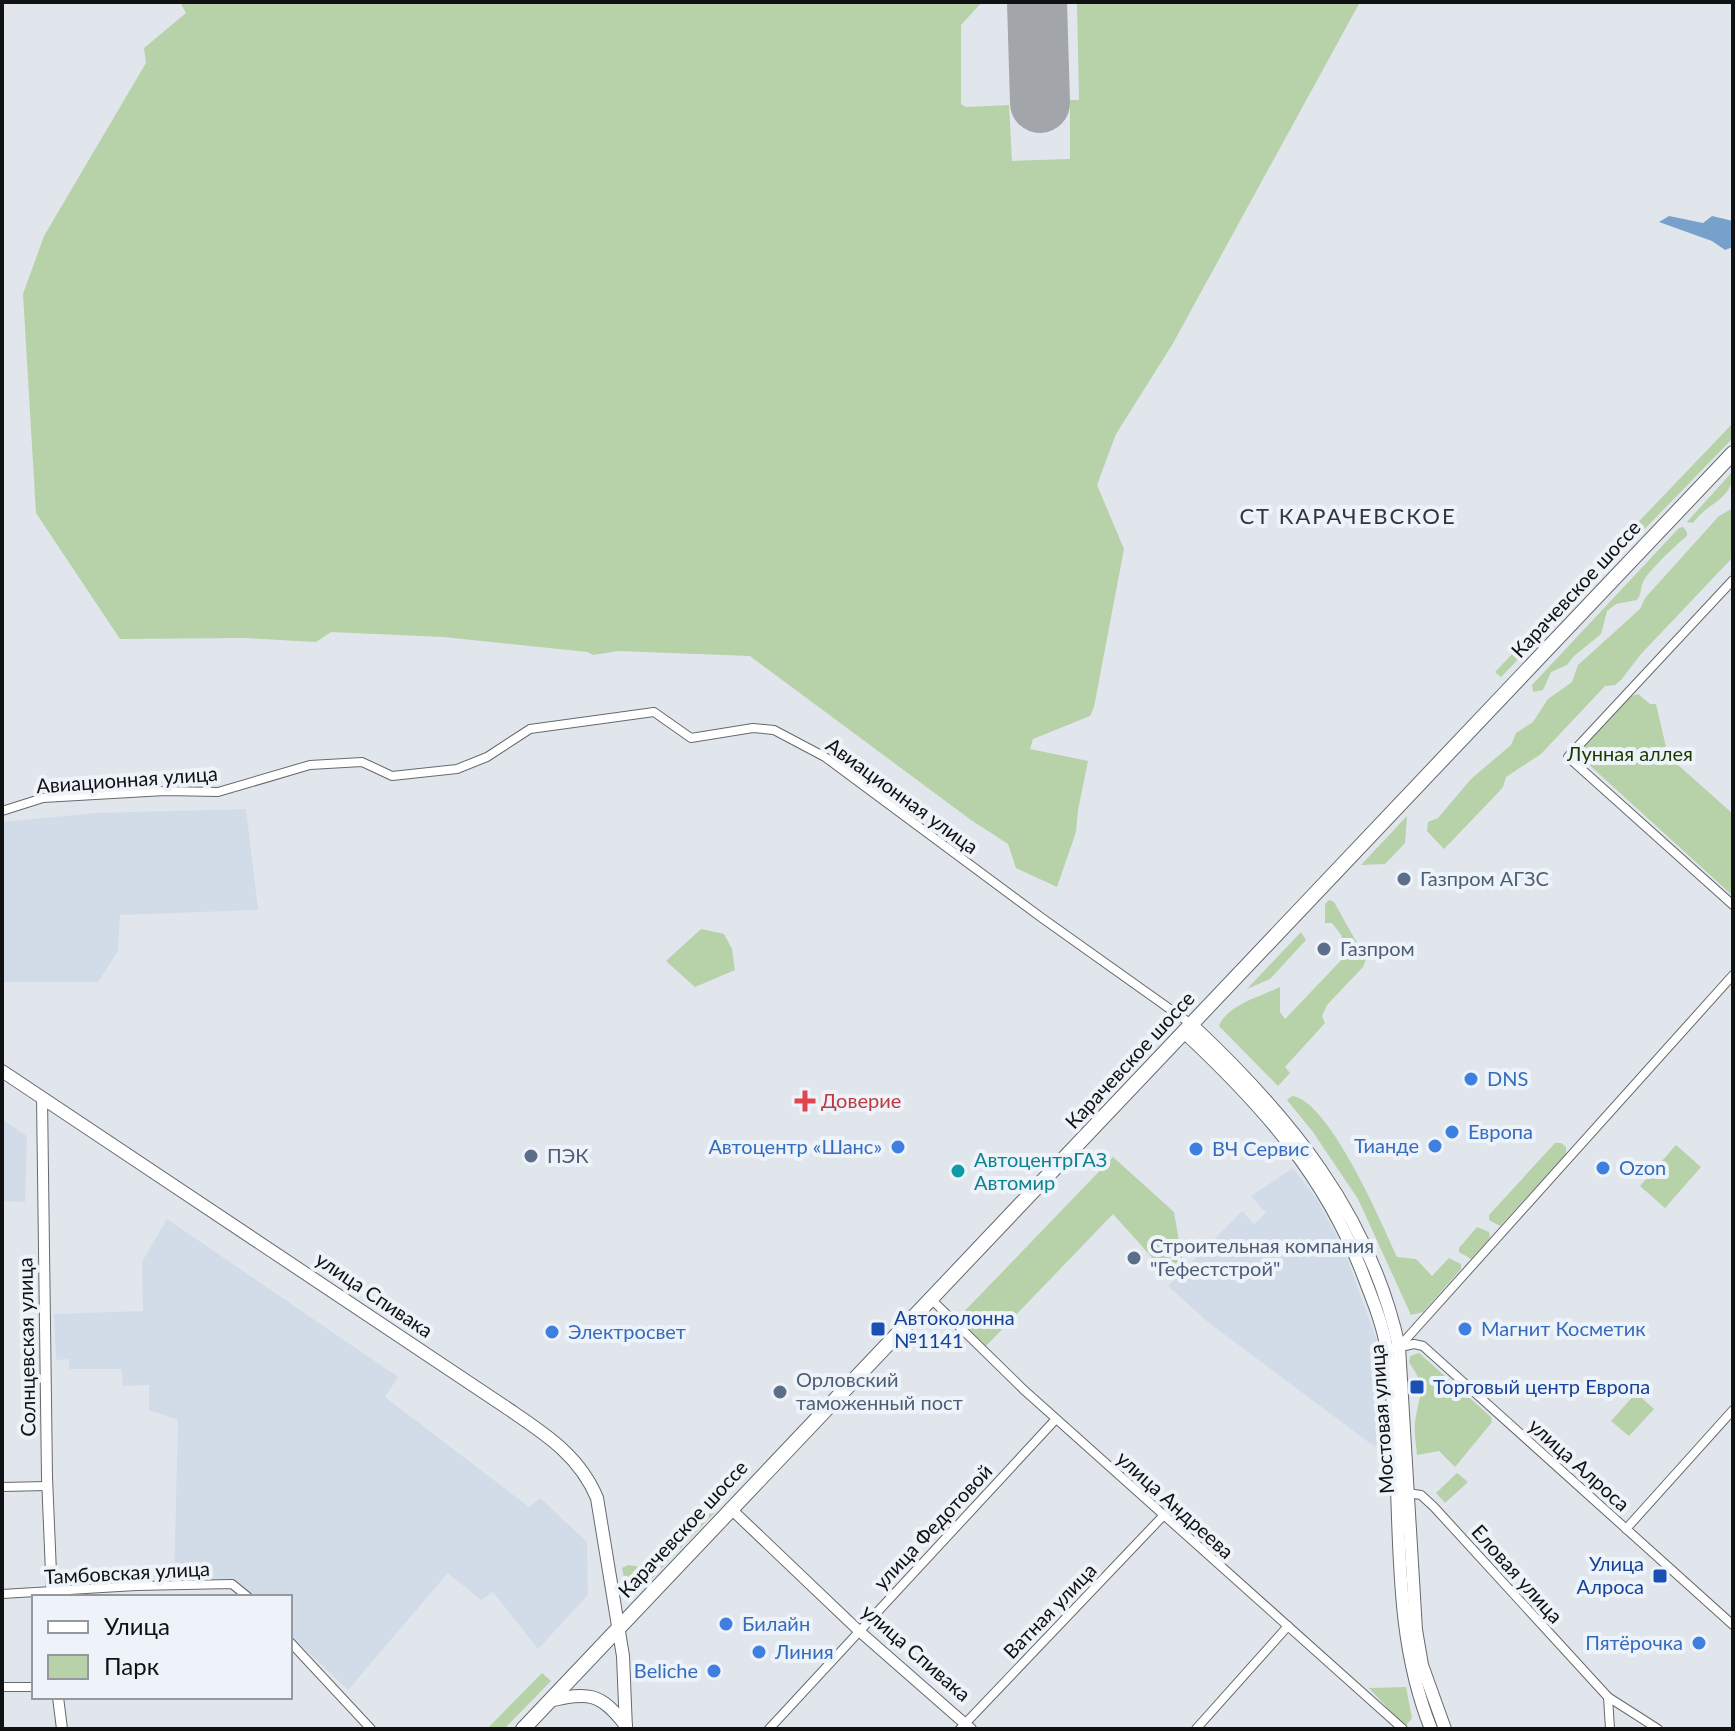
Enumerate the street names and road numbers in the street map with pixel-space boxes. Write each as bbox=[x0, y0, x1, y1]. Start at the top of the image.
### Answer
street label: Карачевское шоссе bbox=[1506, 515, 1645, 662]
street label: Авиационная улица bbox=[822, 732, 983, 858]
street label: Авиационная улица bbox=[35, 761, 218, 797]
street label: Карачевское шоссе bbox=[1060, 986, 1199, 1133]
street label: улица Спивака bbox=[311, 1246, 438, 1342]
street label: Солнцевская улица bbox=[12, 1257, 40, 1437]
street label: Мостовая улица bbox=[1364, 1344, 1398, 1495]
street label: улица Алроса bbox=[1524, 1413, 1635, 1516]
street label: улица Андреева bbox=[1112, 1445, 1239, 1563]
street label: Карачевское шоссе bbox=[613, 1455, 752, 1602]
street label: улица Федотовой bbox=[868, 1459, 997, 1594]
street label: Еловая улица bbox=[1467, 1519, 1568, 1627]
street label: Тамбовская улица bbox=[43, 1556, 210, 1588]
street label: Ватная улица bbox=[998, 1558, 1101, 1663]
street label: улица Спивака bbox=[857, 1599, 976, 1706]

